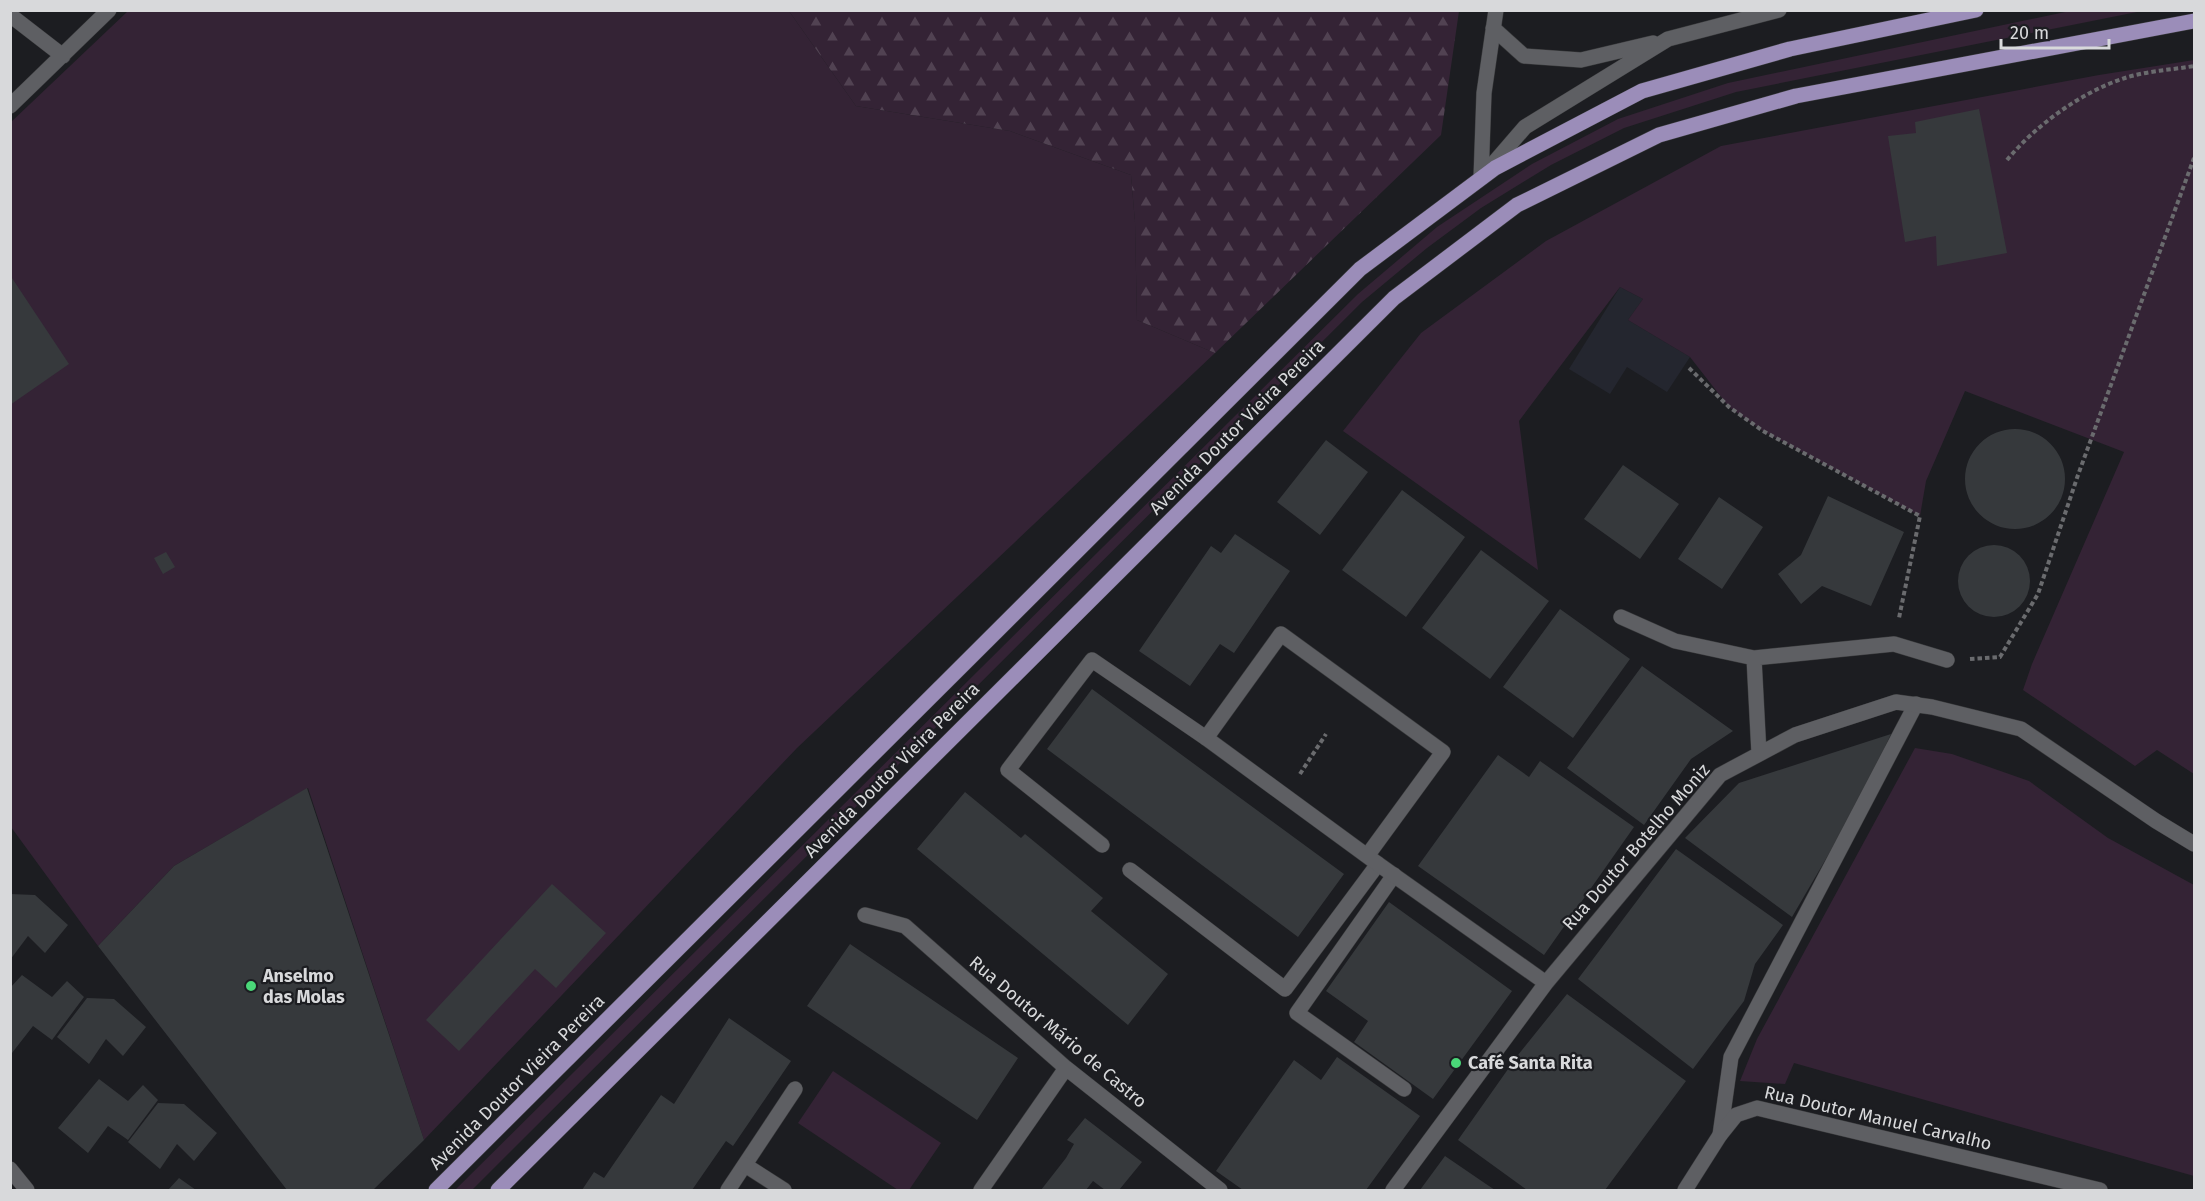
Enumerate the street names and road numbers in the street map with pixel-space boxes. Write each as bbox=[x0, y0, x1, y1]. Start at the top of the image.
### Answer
street label: Avenida Doutor Vieira Pereira bbox=[1145, 335, 1329, 519]
street label: Avenida Doutor Vieira Pereira bbox=[800, 678, 984, 862]
street label: Rua Doutor Botelho Moniz bbox=[1558, 759, 1714, 935]
street label: Rua Doutor Mário de Castro bbox=[965, 951, 1151, 1113]
street label: Avenida Doutor Vieira Pereira bbox=[425, 990, 609, 1174]
street label: Rua Doutor Manuel Carvalho bbox=[1762, 1081, 1994, 1155]

